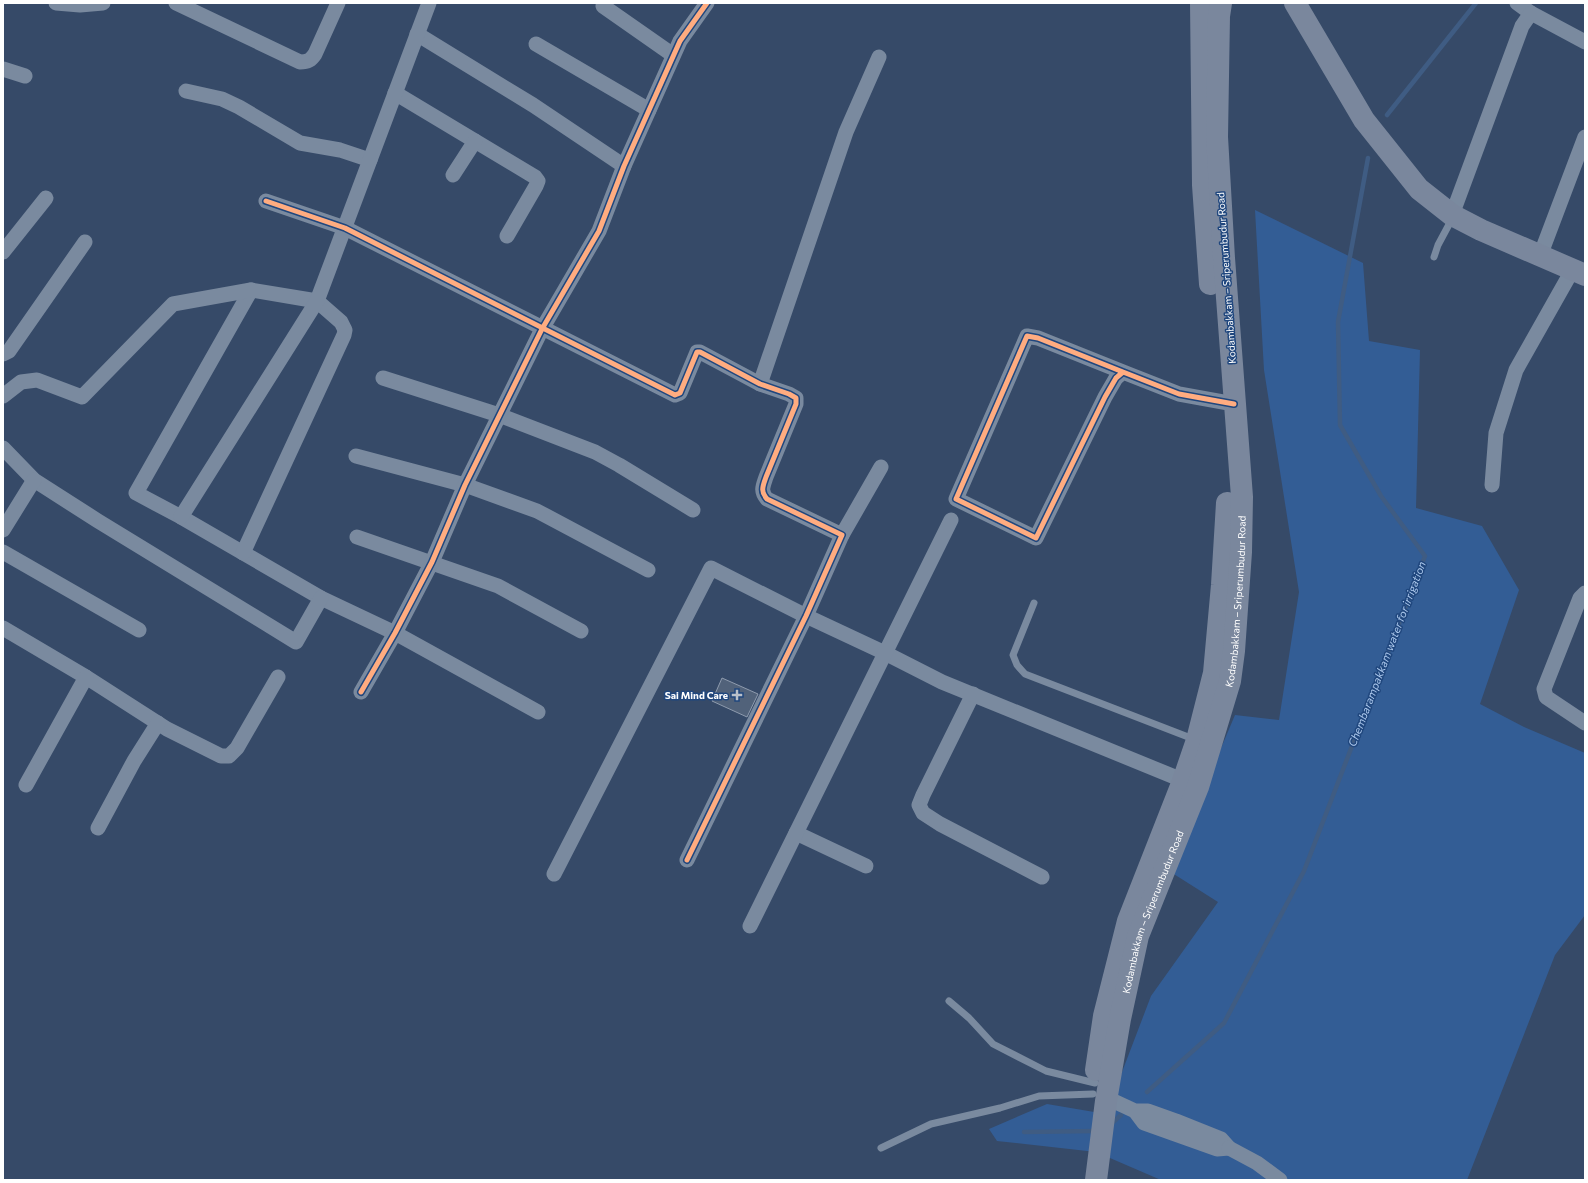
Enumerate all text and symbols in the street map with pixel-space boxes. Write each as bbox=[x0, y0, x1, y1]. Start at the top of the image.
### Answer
street label: Kodambakkam – Sriperumbudur Road bbox=[1214, 192, 1238, 364]
street label: Kodambakkam – Sriperumbudur Road bbox=[1222, 515, 1248, 689]
water label: Chembarampakkam water for irrigation bbox=[1345, 559, 1428, 748]
place label: Sai Mind Care bbox=[665, 689, 728, 701]
marker: Sai Mind Care bbox=[731, 689, 743, 701]
street label: Kodambakkam – Sriperumbudur Road bbox=[1120, 829, 1186, 995]

